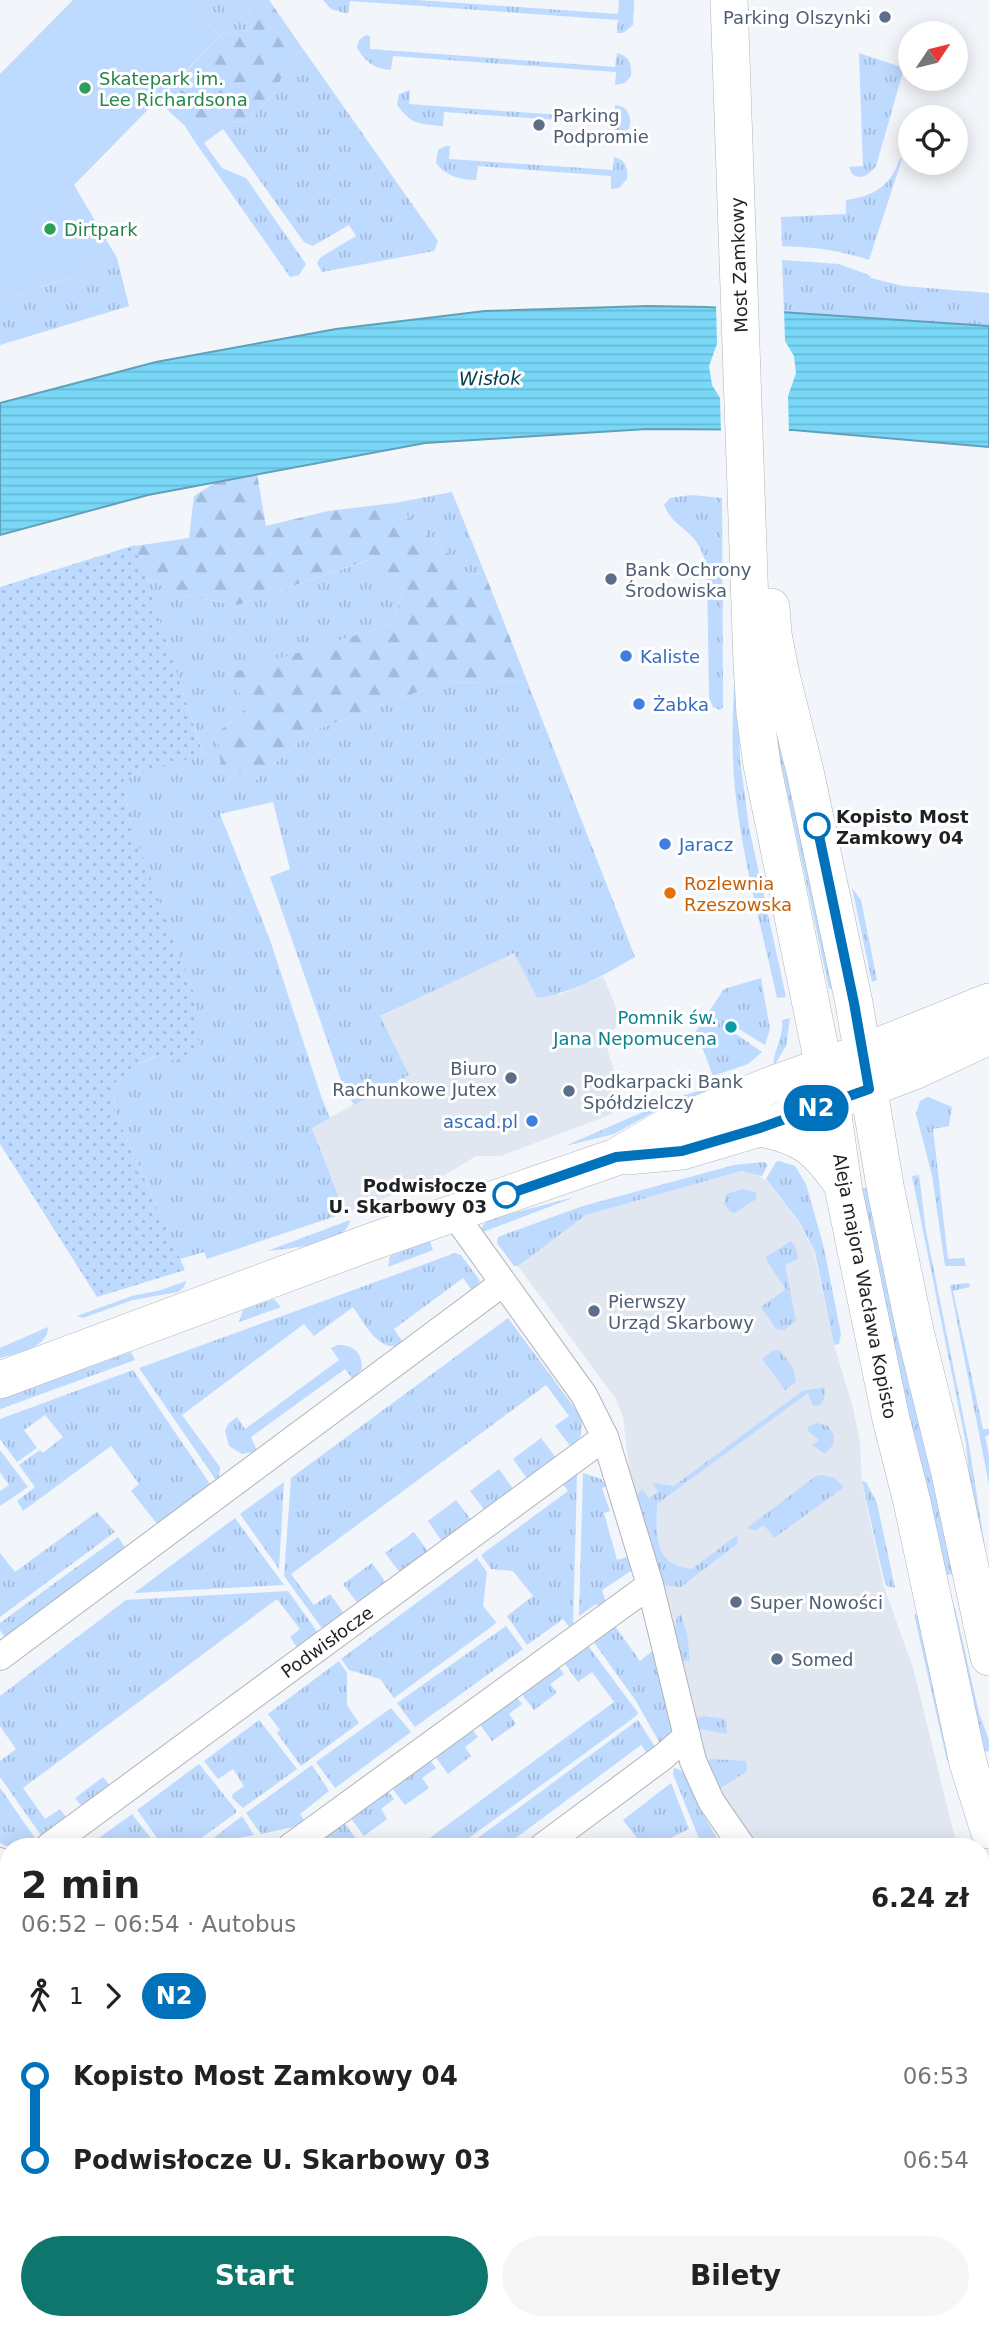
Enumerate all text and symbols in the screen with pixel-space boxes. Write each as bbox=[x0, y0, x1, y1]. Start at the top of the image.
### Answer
place label: Parking Olszynki bbox=[723, 7, 871, 28]
marker: Parking Olszynki bbox=[877, 9, 893, 25]
north arrow bbox=[898, 21, 968, 91]
map controls bbox=[898, 21, 968, 175]
place label: Skatepark im. Lee Richardsona bbox=[99, 68, 248, 110]
marker: Skatepark im. Lee Richardsona bbox=[77, 80, 93, 96]
place label: Parking Podpromie bbox=[553, 105, 649, 147]
button: locate bbox=[898, 105, 968, 175]
marker: Parking Podpromie bbox=[531, 117, 547, 133]
street label: Most Zamkowy bbox=[726, 196, 752, 333]
place label: Dirtpark bbox=[64, 219, 138, 240]
marker: Dirtpark bbox=[42, 221, 58, 237]
water label: Wisłok bbox=[459, 366, 522, 390]
place label: Bank Ochrony Środowiska bbox=[625, 559, 752, 601]
marker: Bank Ochrony Środowiska bbox=[603, 571, 619, 587]
place label: Kaliste bbox=[640, 646, 700, 667]
marker: Kaliste bbox=[618, 648, 634, 664]
place label: Żabka bbox=[653, 694, 709, 715]
marker: Żabka bbox=[631, 696, 647, 712]
place label: Kopisto Most Zamkowy 04 bbox=[836, 806, 969, 848]
marker: Kopisto Most Zamkowy 04 bbox=[804, 813, 830, 839]
place label: Jaracz bbox=[678, 834, 733, 855]
marker: Jaracz bbox=[657, 836, 673, 852]
place label: Rozlewnia Rzeszowska bbox=[684, 873, 792, 915]
marker: Rozlewnia Rzeszowska bbox=[662, 885, 678, 901]
place label: Pomnik św. Jana Nepomucena bbox=[552, 1007, 717, 1049]
marker: Pomnik św. Jana Nepomucena bbox=[723, 1019, 739, 1035]
place label: Biuro Rachunkowe Jutex bbox=[332, 1058, 497, 1100]
marker: Biuro Rachunkowe Jutex bbox=[503, 1070, 519, 1086]
place label: Podkarpacki Bank Spółdzielczy bbox=[583, 1071, 743, 1113]
marker: Podkarpacki Bank Spółdzielczy bbox=[561, 1083, 577, 1099]
line badge: N2 bbox=[784, 1085, 848, 1131]
text: N2 bbox=[798, 1094, 834, 1122]
place label: ascad.pl bbox=[443, 1111, 518, 1132]
marker: ascad.pl bbox=[524, 1113, 540, 1129]
street label: Aleja majora Wacława Kopisto bbox=[829, 1152, 901, 1420]
place label: Podwisłocze U. Skarbowy 03 bbox=[328, 1175, 487, 1217]
marker: Podwisłocze U. Skarbowy 03 bbox=[493, 1182, 519, 1208]
place label: Pierwszy Urząd Skarbowy bbox=[608, 1291, 754, 1333]
marker: Pierwszy Urząd Skarbowy bbox=[586, 1303, 602, 1319]
place label: Super Nowości bbox=[750, 1592, 883, 1613]
marker: Super Nowości bbox=[728, 1594, 744, 1610]
street label: Podwisłocze bbox=[277, 1602, 377, 1682]
place label: Somed bbox=[791, 1649, 853, 1670]
marker: Somed bbox=[769, 1651, 785, 1667]
text: 2 min bbox=[21, 1863, 140, 1907]
text: 6.24 zł bbox=[871, 1883, 969, 1913]
text: 06:52 – 06:54 · Autobus bbox=[21, 1911, 296, 1937]
icon: walk bbox=[21, 1977, 59, 2015]
icon: forward bbox=[94, 1977, 132, 2015]
text: N2 bbox=[156, 1982, 192, 2010]
text: 1 bbox=[69, 1983, 84, 2009]
text: Kopisto Most Zamkowy 04 bbox=[73, 2061, 458, 2091]
text: 06:53 bbox=[903, 2063, 969, 2089]
text: Podwisłocze U. Skarbowy 03 bbox=[73, 2145, 491, 2175]
text: 06:54 bbox=[903, 2147, 969, 2173]
button: Start bbox=[21, 2236, 488, 2316]
button: Bilety bbox=[502, 2236, 969, 2316]

